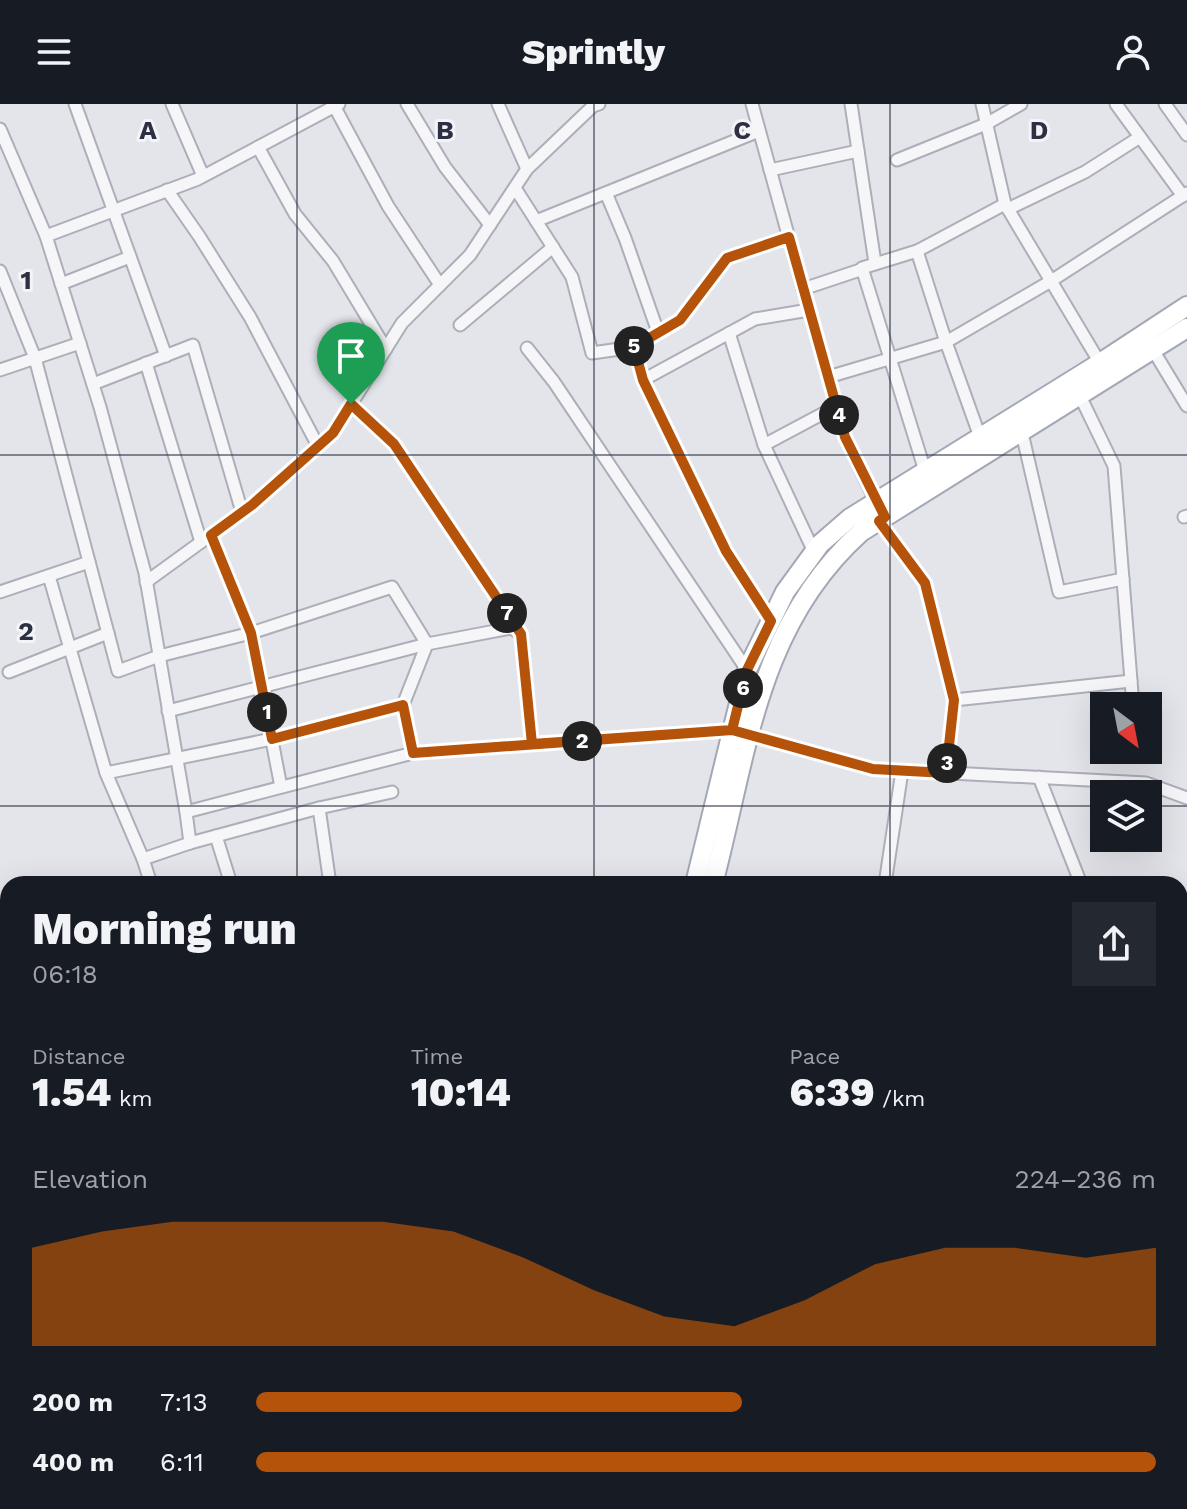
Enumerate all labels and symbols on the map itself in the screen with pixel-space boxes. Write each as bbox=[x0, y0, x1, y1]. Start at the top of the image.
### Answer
text: A bbox=[139, 115, 157, 145]
text: B bbox=[436, 115, 454, 145]
text: C bbox=[733, 115, 751, 145]
text: D bbox=[1030, 115, 1048, 145]
text: 1 bbox=[20, 265, 32, 295]
pin bbox=[317, 322, 385, 404]
pin: 5 bbox=[614, 326, 654, 366]
pin: 4 bbox=[819, 395, 859, 435]
pin: 7 bbox=[487, 593, 527, 633]
text: 2 bbox=[18, 616, 34, 646]
pin: 6 bbox=[723, 668, 763, 708]
pin: 1 bbox=[247, 692, 287, 732]
north arrow bbox=[1090, 692, 1162, 764]
pin: 2 bbox=[562, 721, 602, 761]
pin: 3 bbox=[927, 743, 967, 783]

